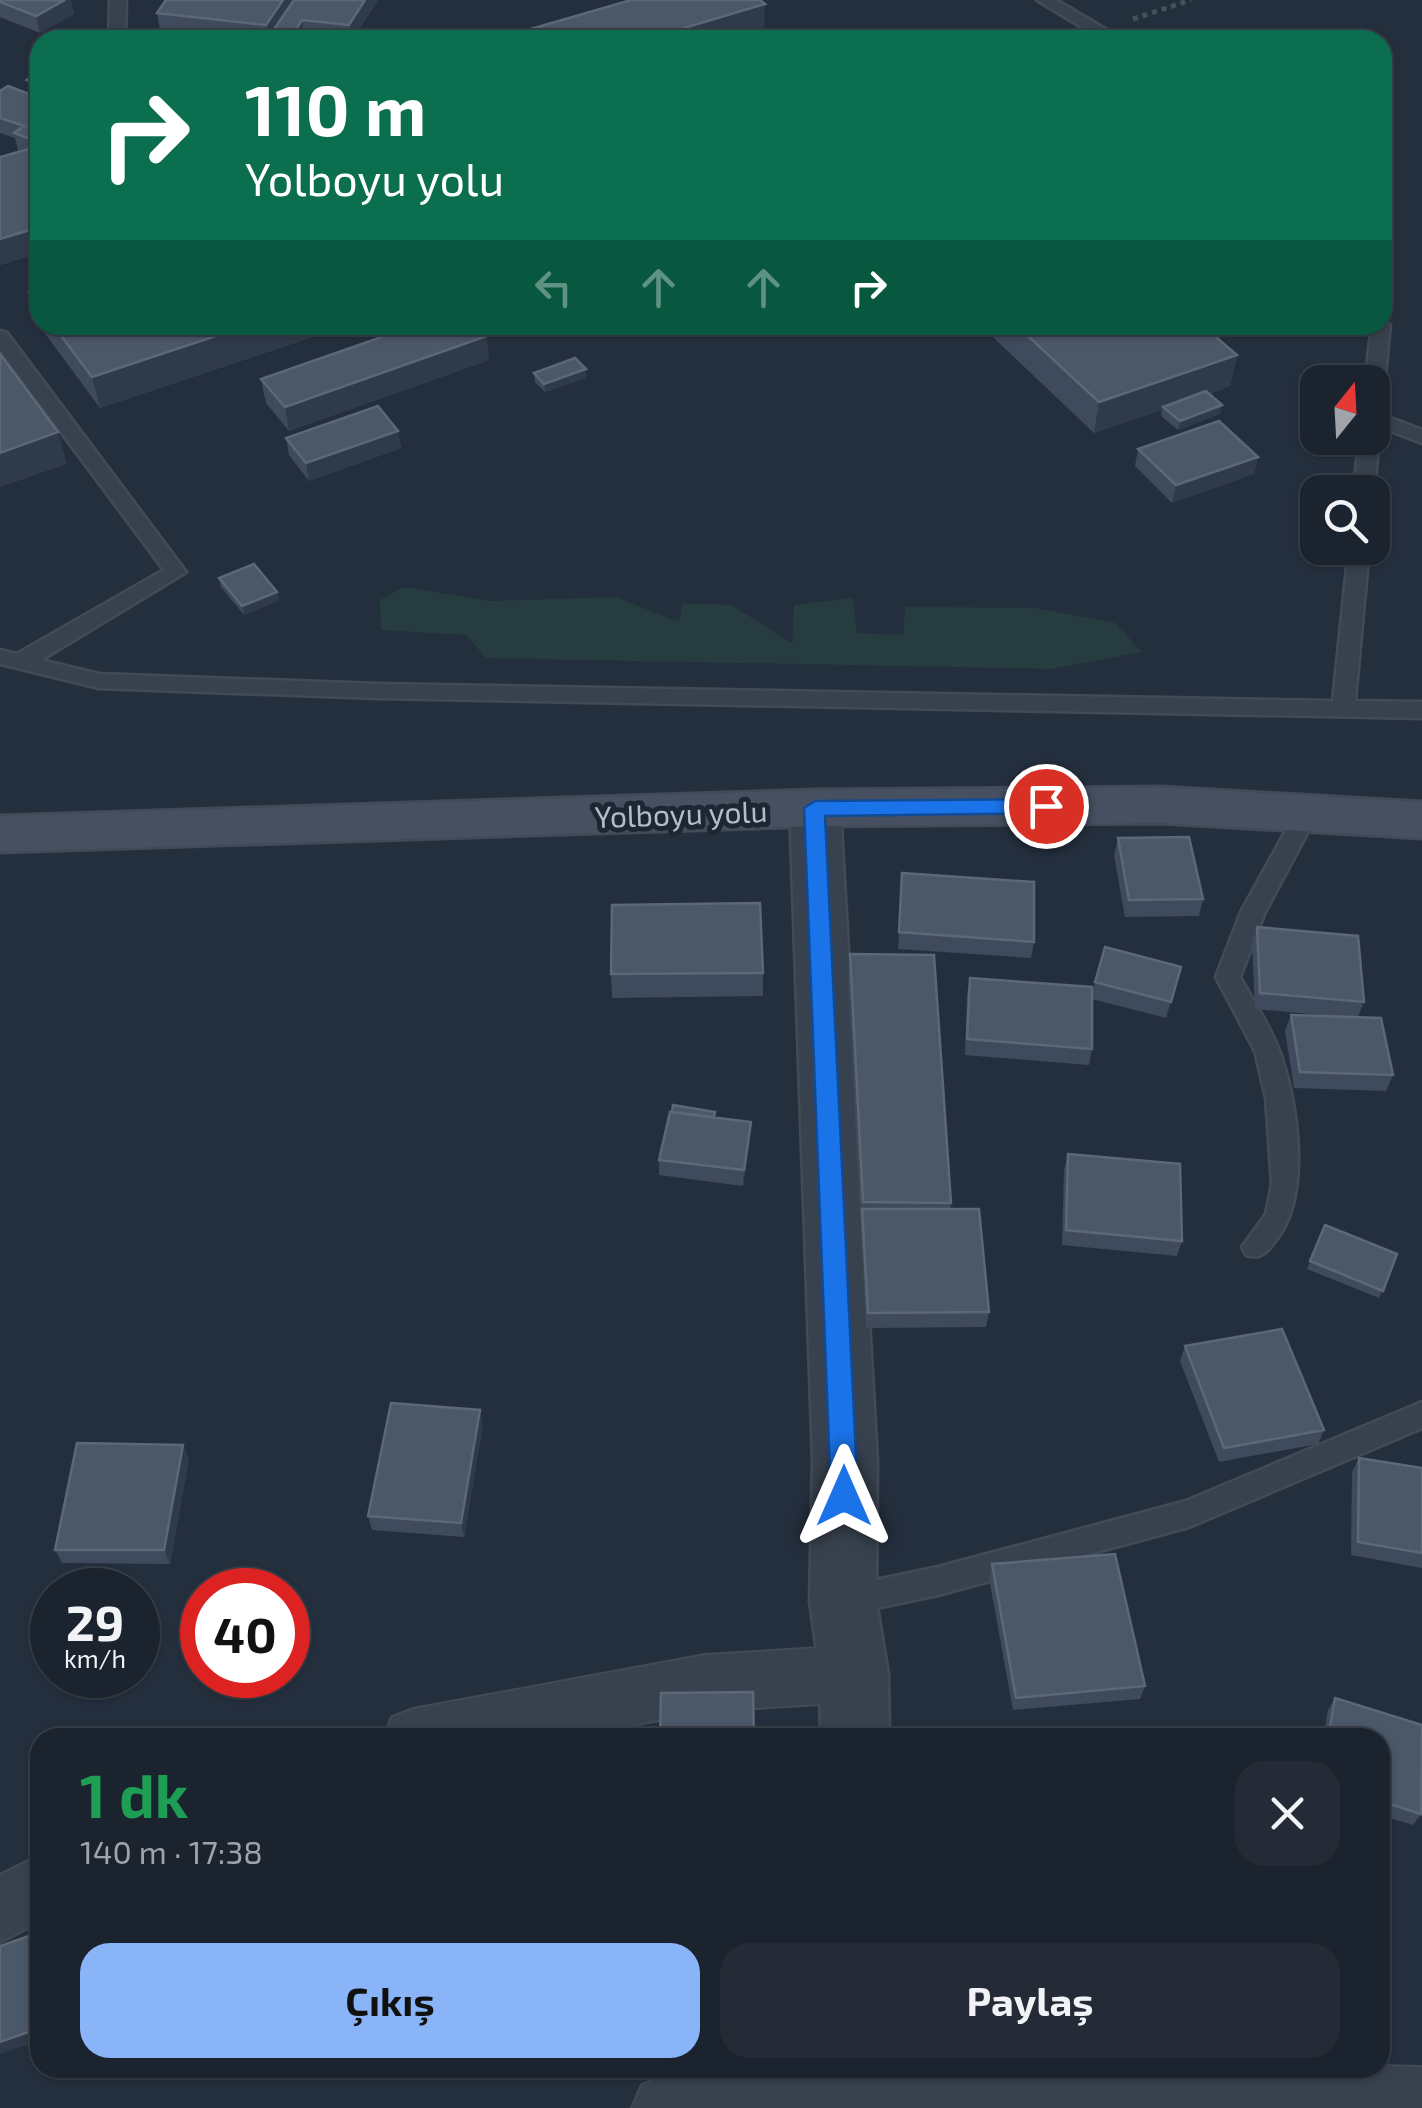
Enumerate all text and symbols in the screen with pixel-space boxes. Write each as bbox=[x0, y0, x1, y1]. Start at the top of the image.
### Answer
text: 110 m bbox=[245, 66, 426, 150]
icon: right bbox=[80, 70, 210, 200]
text: Yolboyu yolu bbox=[245, 151, 504, 205]
icon: left bbox=[526, 260, 581, 315]
icon: ahead bbox=[631, 260, 686, 315]
icon: ahead bbox=[736, 260, 791, 315]
icon: right bbox=[841, 260, 896, 315]
north arrow bbox=[1300, 365, 1390, 455]
map controls bbox=[1300, 365, 1390, 565]
button: search bbox=[1300, 475, 1390, 565]
pin bbox=[1004, 764, 1089, 849]
icon: arrive bbox=[1019, 779, 1074, 834]
street label: Yolboyu yolu bbox=[594, 792, 768, 834]
position arrow bbox=[792, 1444, 896, 1548]
speed limit sign: 40 bbox=[180, 1568, 310, 1698]
text: 29 bbox=[66, 1591, 124, 1651]
text: km/h bbox=[64, 1643, 126, 1673]
text: 1 dk bbox=[80, 1758, 188, 1830]
button: close bbox=[1235, 1761, 1340, 1866]
text: 140 m · 17:38 bbox=[80, 1832, 263, 1870]
button: Çıkış bbox=[80, 1943, 700, 2058]
button: Paylaş bbox=[720, 1943, 1340, 2058]

